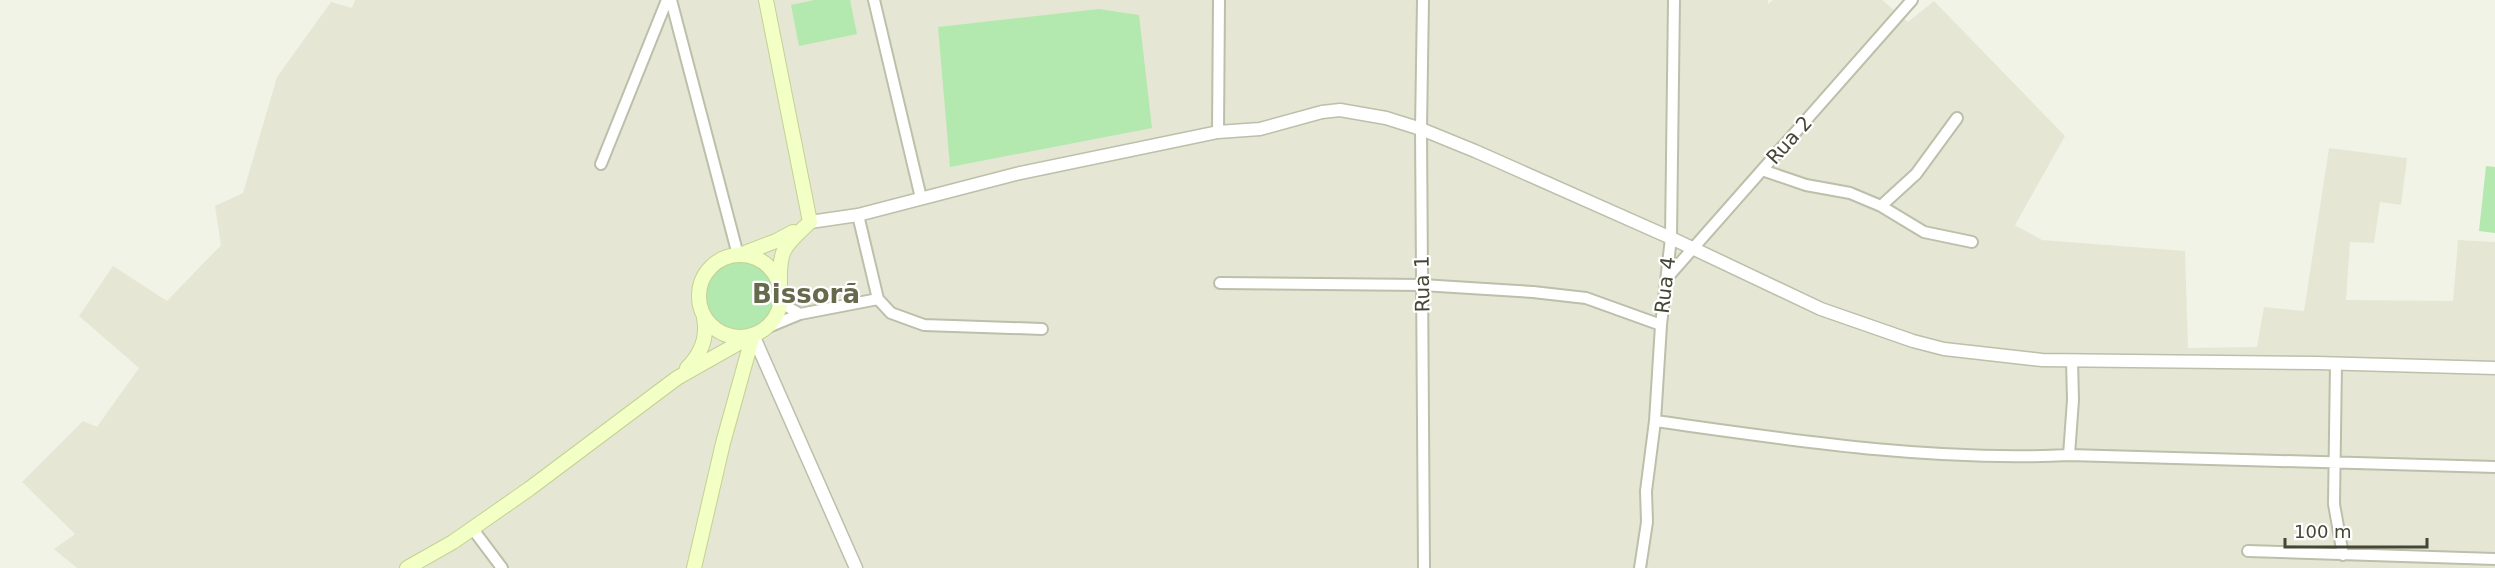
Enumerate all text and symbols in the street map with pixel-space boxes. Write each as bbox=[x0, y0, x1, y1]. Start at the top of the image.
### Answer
street label: Rua 2 bbox=[1761, 111, 1817, 169]
street label: Rua 1 bbox=[1410, 255, 1434, 313]
street label: Rua 4 bbox=[1650, 255, 1680, 315]
district label: Bissorã bbox=[752, 279, 860, 309]
scale bar bbox=[2285, 511, 2428, 549]
text: 100 m bbox=[2294, 521, 2352, 542]

